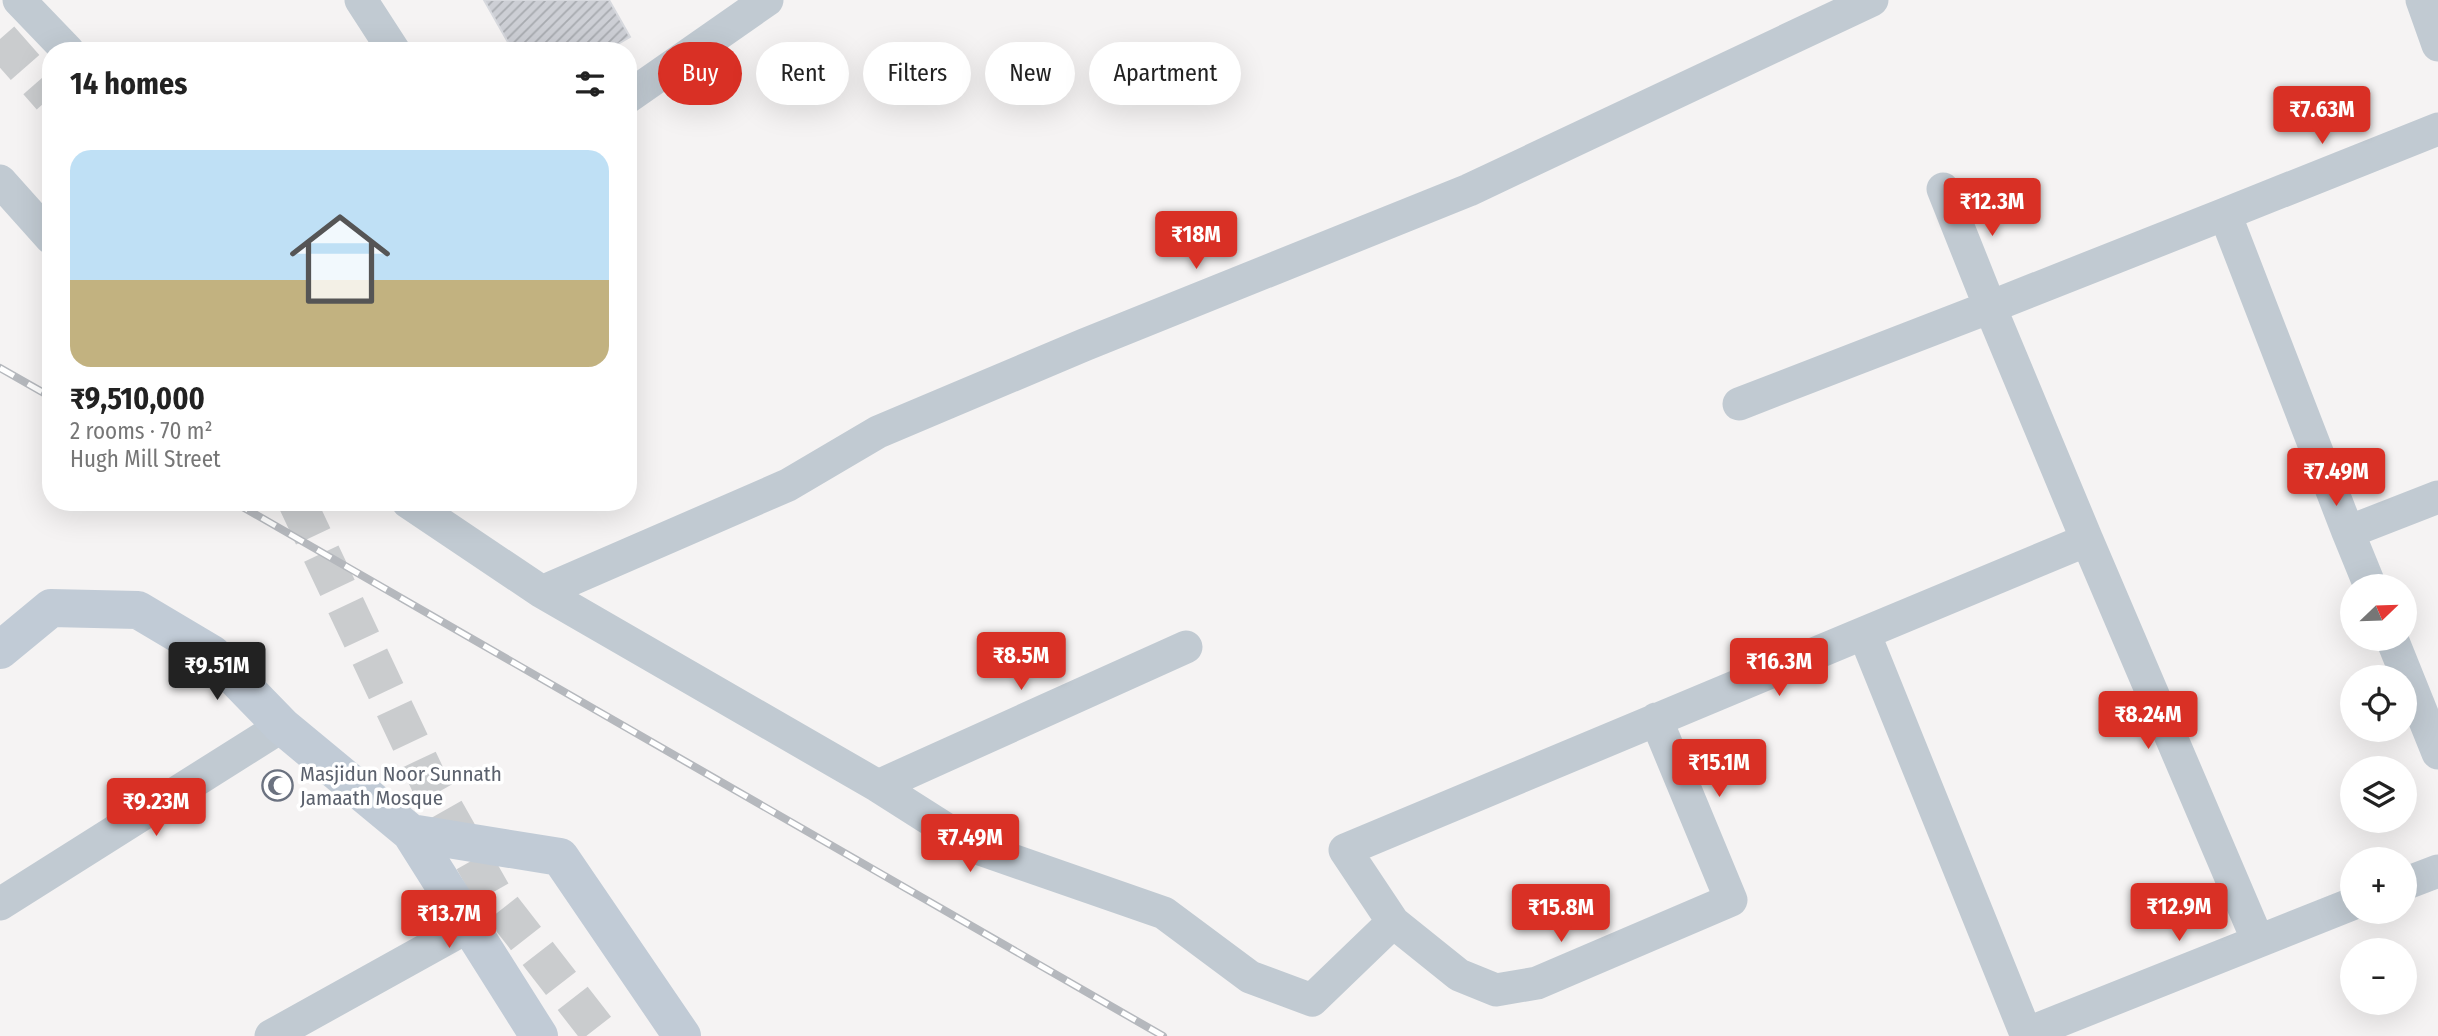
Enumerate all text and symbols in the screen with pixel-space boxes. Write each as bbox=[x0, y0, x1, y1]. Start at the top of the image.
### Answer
chip: Buy bbox=[658, 42, 742, 105]
chip: Rent bbox=[756, 42, 849, 105]
chip: Filters bbox=[863, 42, 971, 105]
chip: New bbox=[985, 42, 1075, 105]
chip: Apartment bbox=[1089, 42, 1241, 105]
icon: filters bbox=[571, 65, 609, 103]
text: 14 homes bbox=[70, 66, 187, 102]
pin: ₹7.63M bbox=[2265, 86, 2379, 146]
text: ₹7.63M bbox=[2289, 95, 2355, 123]
pin: ₹12.3M bbox=[1935, 178, 2049, 238]
text: ₹12.3M bbox=[1960, 187, 2024, 215]
icon: home bbox=[277, 196, 403, 322]
pin: ₹18M bbox=[1155, 212, 1237, 271]
text: ₹18M bbox=[1171, 220, 1221, 248]
text: ₹9,510,000 bbox=[70, 381, 205, 417]
text: 2 rooms · 70 m² bbox=[70, 417, 213, 445]
text: Hugh Mill Street bbox=[70, 445, 221, 473]
pin: ₹7.49M bbox=[2279, 448, 2393, 508]
text: ₹7.49M bbox=[2303, 457, 2369, 485]
north arrow bbox=[2340, 574, 2417, 651]
map controls bbox=[2340, 574, 2417, 1015]
pin: ₹8.5M bbox=[972, 632, 1070, 692]
pin: ₹16.3M bbox=[1722, 638, 1836, 698]
text: ₹8.5M bbox=[993, 641, 1049, 669]
pin: ₹9.51M bbox=[160, 642, 274, 702]
text: ₹16.3M bbox=[1746, 647, 1812, 675]
text: ₹9.51M bbox=[185, 651, 249, 679]
button: locate bbox=[2340, 665, 2417, 742]
pin: ₹8.24M bbox=[2091, 692, 2205, 751]
text: ₹8.24M bbox=[2115, 700, 2182, 728]
pin: ₹15.1M bbox=[1662, 740, 1776, 799]
text: ₹15.1M bbox=[1688, 748, 1750, 776]
button: layers bbox=[2340, 756, 2417, 833]
place label: Masjidun Noor Sunnath Jamaath Mosque bbox=[300, 761, 502, 811]
mosque icon: Masjidun Noor Sunnath Jamaath Mosque bbox=[260, 769, 294, 803]
pin: ₹9.23M bbox=[99, 778, 213, 838]
text: ₹9.23M bbox=[123, 787, 189, 815]
pin: ₹7.49M bbox=[913, 814, 1027, 874]
text: ₹7.49M bbox=[937, 823, 1003, 851]
button: + bbox=[2340, 847, 2417, 924]
pin: ₹15.8M bbox=[1504, 884, 1618, 944]
pin: ₹12.9M bbox=[2122, 884, 2236, 943]
pin: ₹13.7M bbox=[392, 890, 506, 950]
text: ₹12.9M bbox=[2147, 892, 2211, 920]
text: ₹15.8M bbox=[1528, 893, 1594, 921]
text: ₹13.7M bbox=[417, 899, 481, 927]
button: − bbox=[2340, 938, 2417, 1015]

